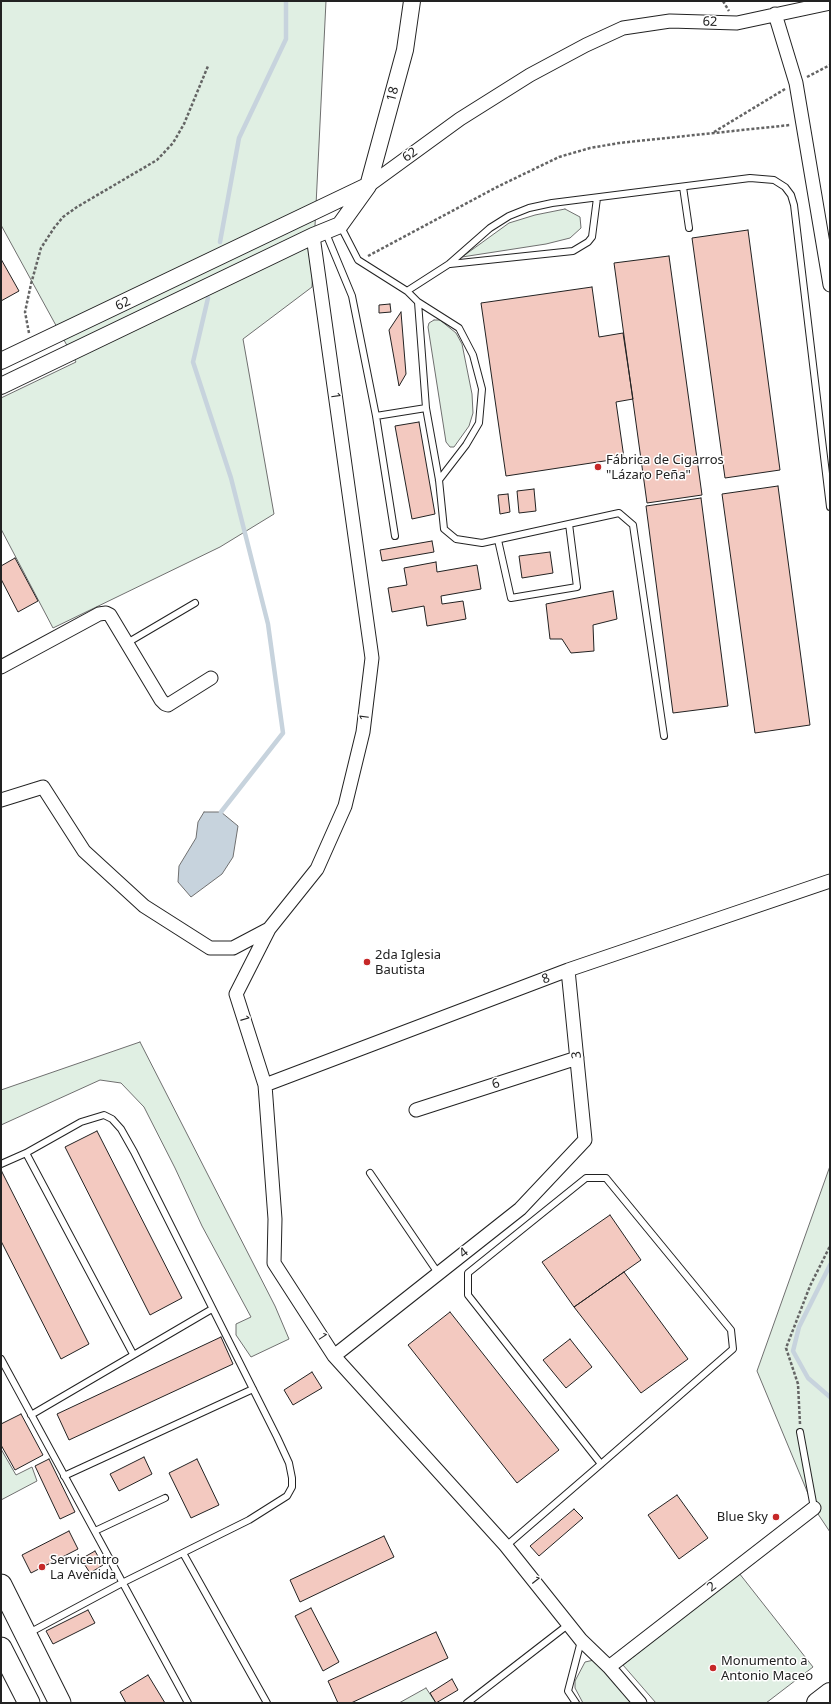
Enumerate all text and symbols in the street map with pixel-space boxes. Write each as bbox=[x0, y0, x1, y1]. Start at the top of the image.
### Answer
street label: 62 bbox=[702, 14, 718, 30]
street label: 18 bbox=[384, 85, 402, 103]
street label: 62 bbox=[399, 144, 421, 166]
street label: 62 bbox=[113, 294, 133, 314]
street label: 1 bbox=[327, 391, 343, 401]
place label: Fábrica de Cigarros "Lázaro Peña" bbox=[606, 452, 724, 483]
marker: Fábrica de Cigarros "Lázaro Peña" bbox=[593, 462, 603, 472]
street label: 1 bbox=[357, 712, 373, 722]
place label: 2da Iglesia Bautista bbox=[375, 947, 441, 978]
marker: 2da Iglesia Bautista bbox=[362, 957, 372, 967]
street label: 8 bbox=[540, 970, 552, 988]
street label: 1 bbox=[235, 1013, 253, 1025]
street label: 3 bbox=[569, 1050, 585, 1060]
street label: 6 bbox=[490, 1075, 502, 1093]
street label: 4 bbox=[456, 1245, 472, 1261]
street label: 1 bbox=[313, 1330, 331, 1344]
place label: Blue Sky bbox=[717, 1509, 768, 1525]
marker: Blue Sky bbox=[771, 1512, 781, 1522]
place label: Servicentro La Avenida bbox=[50, 1552, 119, 1583]
marker: Servicentro La Avenida bbox=[37, 1562, 47, 1572]
street label: 1 bbox=[527, 1573, 543, 1589]
street label: 2 bbox=[704, 1579, 720, 1595]
place label: Monumento a Antonio Maceo bbox=[721, 1653, 813, 1684]
marker: Monumento a Antonio Maceo bbox=[708, 1663, 718, 1673]

